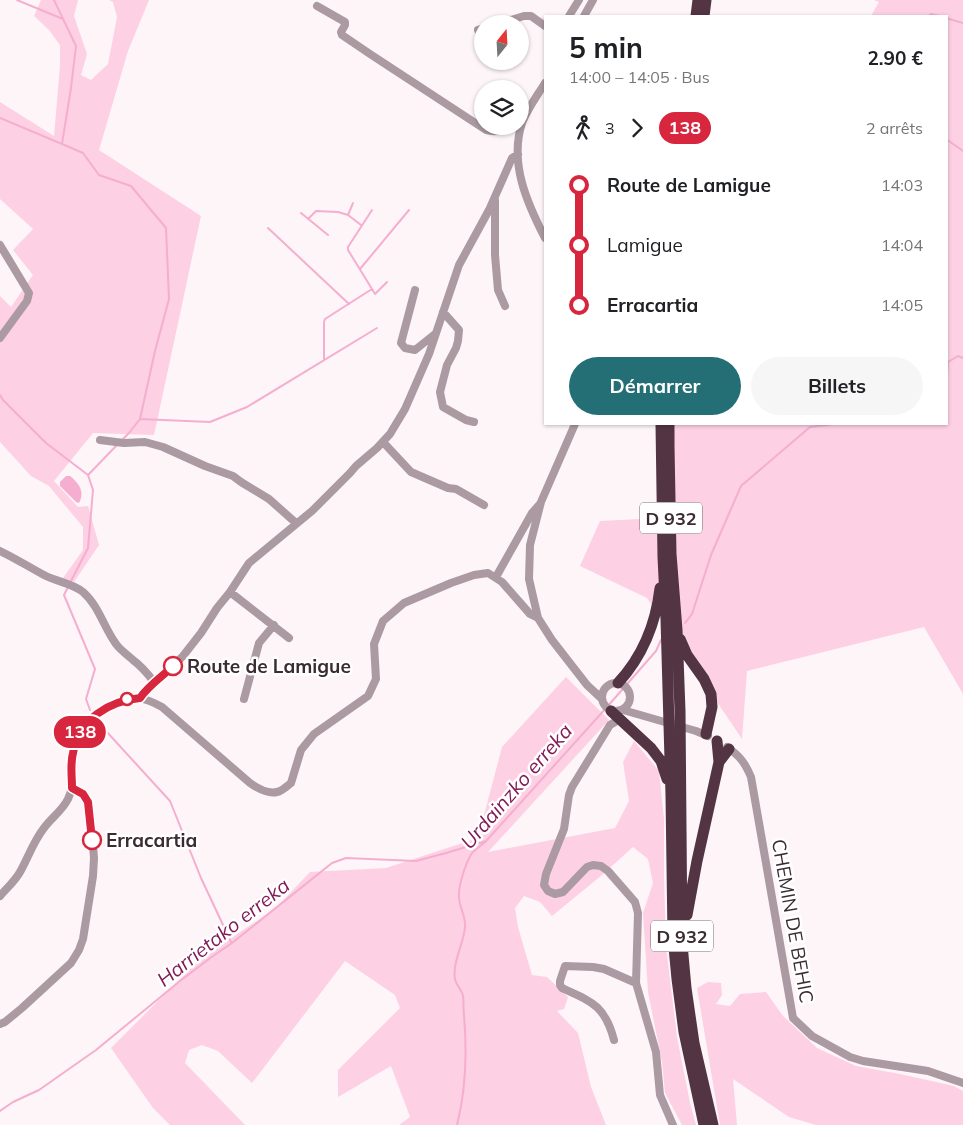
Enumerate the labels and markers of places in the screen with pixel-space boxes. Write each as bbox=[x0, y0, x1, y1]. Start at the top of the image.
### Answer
place label: Route de Lamigue bbox=[187, 654, 351, 678]
marker: Route de Lamigue bbox=[163, 656, 183, 676]
unlabelled marker bbox=[120, 692, 134, 706]
place label: Erracartia bbox=[106, 828, 197, 852]
marker: Erracartia bbox=[82, 830, 102, 850]

